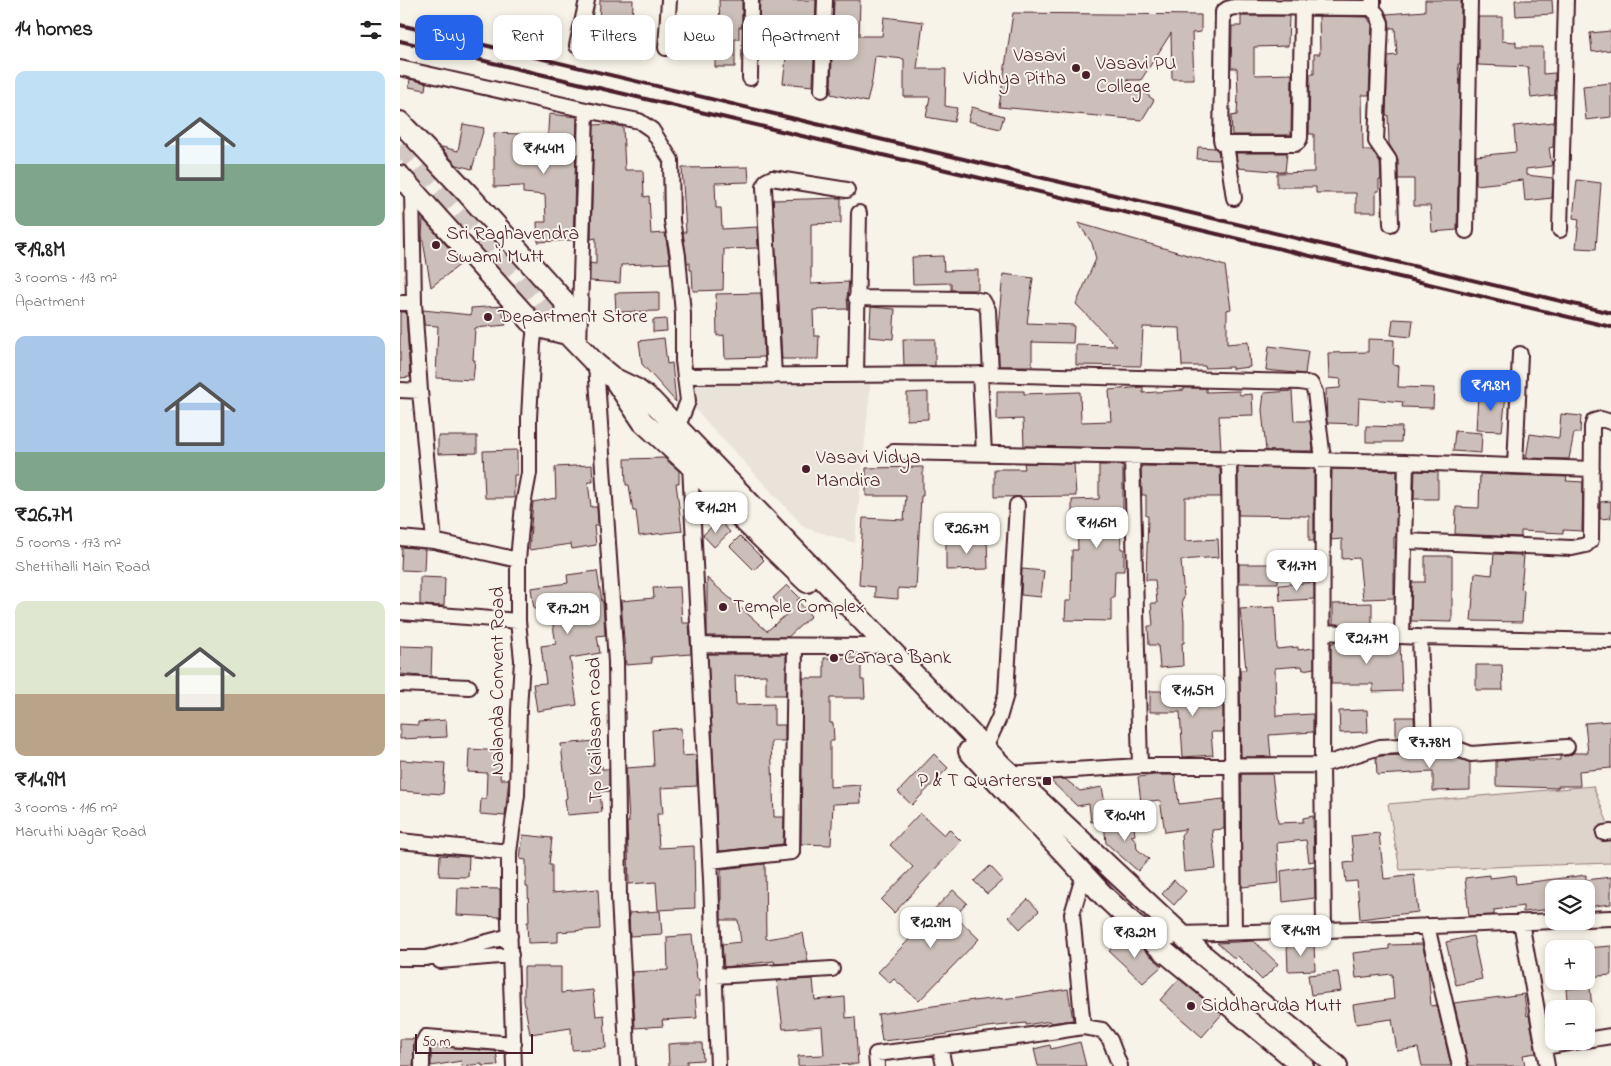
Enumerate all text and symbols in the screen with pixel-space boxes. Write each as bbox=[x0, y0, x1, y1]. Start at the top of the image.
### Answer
text: 14 homes bbox=[15, 15, 93, 45]
chip: Buy bbox=[415, 15, 483, 60]
chip: Rent bbox=[493, 15, 562, 60]
chip: Filters bbox=[572, 15, 655, 60]
chip: New bbox=[665, 15, 733, 60]
chip: Apartment bbox=[743, 15, 858, 60]
icon: filters bbox=[357, 16, 385, 44]
place label: Vasavi Vidhya Pitha bbox=[962, 42, 1066, 94]
place label: Vasavi PU College bbox=[1095, 50, 1177, 103]
marker: Vasavi Vidhya Pitha bbox=[1070, 62, 1082, 74]
marker: Vasavi PU College bbox=[1080, 69, 1092, 81]
icon: home bbox=[155, 104, 245, 194]
pin: ₹14.4M bbox=[503, 132, 585, 175]
text: ₹14.4M bbox=[524, 137, 564, 161]
place label: Sri Raghavendra Swami Mutt bbox=[446, 220, 579, 272]
text: ₹19.8M bbox=[15, 236, 66, 266]
marker: Sri Raghavendra Swami Mutt bbox=[430, 239, 442, 251]
text: 3 rooms · 113 m² bbox=[15, 266, 117, 290]
text: Apartment bbox=[15, 290, 85, 314]
place label: Department Store bbox=[497, 303, 647, 332]
marker: Department Store bbox=[482, 311, 494, 323]
icon: home bbox=[155, 369, 245, 459]
pin: ₹19.8M bbox=[1450, 370, 1532, 412]
text: ₹19.8M bbox=[1472, 374, 1510, 398]
place label: Vasavi Vidya Mandira bbox=[815, 444, 921, 496]
marker: Vasavi Vidya Mandira bbox=[800, 463, 812, 475]
pin: ₹11.2M bbox=[675, 492, 757, 534]
text: ₹11.2M bbox=[696, 496, 736, 520]
text: ₹26.7M bbox=[15, 501, 73, 531]
pin: ₹11.6M bbox=[1056, 506, 1138, 549]
text: ₹11.6M bbox=[1077, 511, 1117, 535]
pin: ₹26.7M bbox=[926, 512, 1008, 555]
text: ₹26.7M bbox=[945, 517, 989, 541]
text: 5 rooms · 173 m² bbox=[15, 531, 121, 555]
pin: ₹11.7M bbox=[1256, 550, 1338, 592]
text: ₹11.7M bbox=[1277, 554, 1317, 578]
text: Shettihalli Main Road bbox=[15, 555, 150, 579]
street label: Nalanda Convent Road bbox=[484, 587, 513, 775]
pin: ₹17.2M bbox=[527, 592, 609, 635]
place label: Temple Complex bbox=[733, 593, 865, 622]
text: ₹17.2M bbox=[547, 597, 589, 621]
marker: Temple Complex bbox=[717, 601, 729, 613]
pin: ₹21.7M bbox=[1326, 622, 1408, 665]
text: ₹21.7M bbox=[1346, 627, 1388, 651]
icon: home bbox=[155, 634, 245, 724]
place label: Canara Bank bbox=[844, 644, 952, 673]
marker: Canara Bank bbox=[828, 652, 840, 664]
street label: Tp Kailasam road bbox=[580, 657, 612, 803]
pin: ₹11.5M bbox=[1152, 674, 1234, 717]
text: ₹11.5M bbox=[1172, 679, 1214, 703]
pin: ₹7.78M bbox=[1389, 726, 1471, 769]
text: ₹7.78M bbox=[1409, 731, 1451, 755]
text: ₹14.9M bbox=[15, 766, 66, 796]
place label: P & T Quarters bbox=[918, 767, 1037, 796]
marker: P & T Quarters bbox=[1041, 775, 1053, 787]
text: 3 rooms · 116 m² bbox=[15, 796, 118, 820]
pin: ₹10.4M bbox=[1084, 800, 1166, 842]
text: ₹10.4M bbox=[1104, 804, 1146, 828]
text: Maruthi Nagar Road bbox=[15, 820, 146, 844]
map controls bbox=[1545, 880, 1595, 1050]
button: layers bbox=[1545, 880, 1595, 930]
pin: ₹12.9M bbox=[890, 906, 972, 949]
text: ₹12.9M bbox=[911, 911, 951, 935]
pin: ₹14.9M bbox=[1260, 914, 1342, 957]
pin: ₹13.2M bbox=[1094, 916, 1176, 959]
text: ₹14.9M bbox=[1281, 919, 1321, 943]
text: ₹13.2M bbox=[1114, 921, 1156, 945]
button: + bbox=[1545, 940, 1595, 990]
place label: Siddharuda Mutt bbox=[1201, 992, 1342, 1021]
marker: Siddharuda Mutt bbox=[1185, 1000, 1197, 1012]
button: − bbox=[1545, 1000, 1595, 1050]
scale bar bbox=[415, 1031, 532, 1054]
text: 50 m bbox=[422, 1032, 450, 1053]

